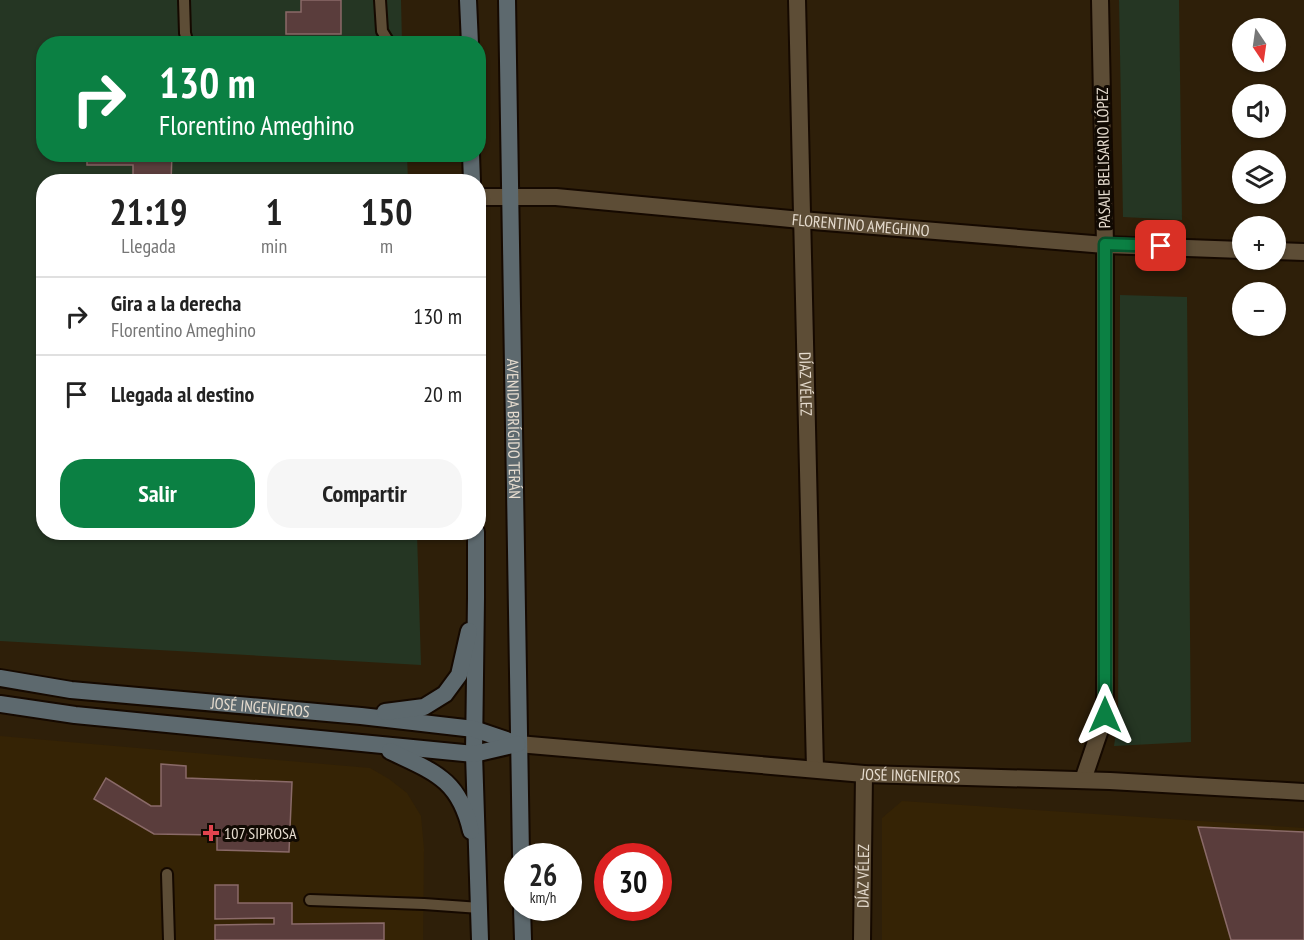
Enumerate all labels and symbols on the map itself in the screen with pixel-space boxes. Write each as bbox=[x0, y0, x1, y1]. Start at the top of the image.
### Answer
north arrow bbox=[1232, 18, 1286, 72]
street label: PASAJE BELISARIO LÓPEZ bbox=[1092, 87, 1114, 229]
street label: FLORENTINO AMEGHINO bbox=[791, 209, 930, 241]
pin bbox=[1135, 220, 1186, 271]
street label: DÍAZ VÉLEZ bbox=[795, 352, 817, 416]
street label: AVENIDA BRÍGIDO TERÁN bbox=[503, 359, 525, 499]
position arrow bbox=[1073, 683, 1137, 747]
street label: JOSÉ INGENIEROS bbox=[209, 692, 311, 721]
street label: JOSÉ INGENIEROS bbox=[859, 764, 961, 787]
place label: 107 SIPROSA bbox=[224, 823, 297, 843]
marker: 107 SIPROSA bbox=[202, 824, 220, 842]
speed limit sign: 30 bbox=[594, 843, 672, 921]
street label: DÍAZ VÉLEZ bbox=[852, 844, 873, 908]

